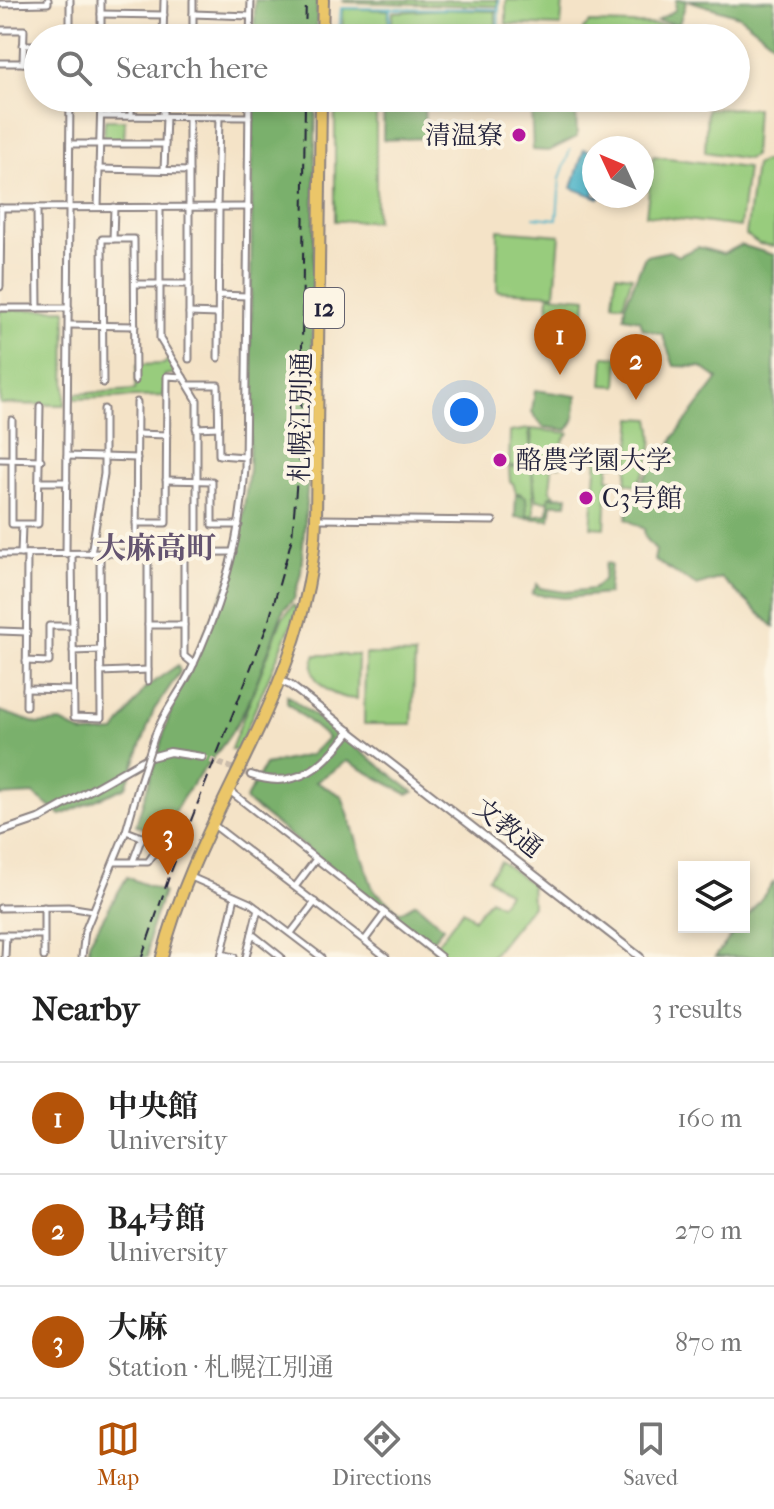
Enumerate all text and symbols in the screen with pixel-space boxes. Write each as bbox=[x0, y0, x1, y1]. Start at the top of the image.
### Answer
search box bbox=[24, 24, 750, 112]
icon: search bbox=[52, 46, 96, 90]
text: Search here bbox=[116, 51, 268, 86]
place label: 清温寮 bbox=[425, 120, 503, 151]
marker: 清温寮 bbox=[510, 126, 528, 144]
north arrow bbox=[582, 136, 654, 208]
road number: 12 bbox=[304, 288, 344, 328]
pin: 1 bbox=[534, 309, 586, 375]
pin: 2 bbox=[610, 334, 662, 400]
street label: 札幌江別通 bbox=[284, 352, 318, 482]
your location bbox=[444, 392, 484, 432]
place label: 酪農学園大学 bbox=[516, 445, 672, 476]
marker: 酪農学園大学 bbox=[491, 451, 509, 469]
place label: C3号館 bbox=[602, 483, 682, 514]
marker: C3号館 bbox=[577, 489, 595, 507]
district label: 大麻高町 bbox=[96, 531, 216, 566]
street label: 文教通 bbox=[468, 792, 548, 864]
pin: 3 bbox=[142, 809, 194, 875]
map controls bbox=[678, 861, 750, 933]
button: layers bbox=[678, 861, 750, 933]
text: Nearby bbox=[32, 989, 139, 1029]
text: 3 results bbox=[652, 994, 742, 1025]
text: 中央館 bbox=[108, 1089, 198, 1124]
text: 1 bbox=[53, 1103, 63, 1134]
text: 160 m bbox=[677, 1103, 742, 1134]
text: University bbox=[108, 1125, 227, 1156]
text: B4号館 bbox=[108, 1201, 205, 1236]
text: 2 bbox=[51, 1215, 65, 1246]
text: 270 m bbox=[675, 1215, 742, 1246]
text: University bbox=[108, 1237, 227, 1268]
text: 大麻 bbox=[108, 1310, 168, 1345]
text: 3 bbox=[53, 1327, 63, 1358]
text: 870 m bbox=[675, 1327, 742, 1358]
text: Station · 札幌江別通 bbox=[108, 1352, 334, 1383]
tab: Map bbox=[96, 1417, 140, 1491]
tab: Directions bbox=[332, 1417, 431, 1491]
tab: Saved bbox=[623, 1417, 678, 1491]

